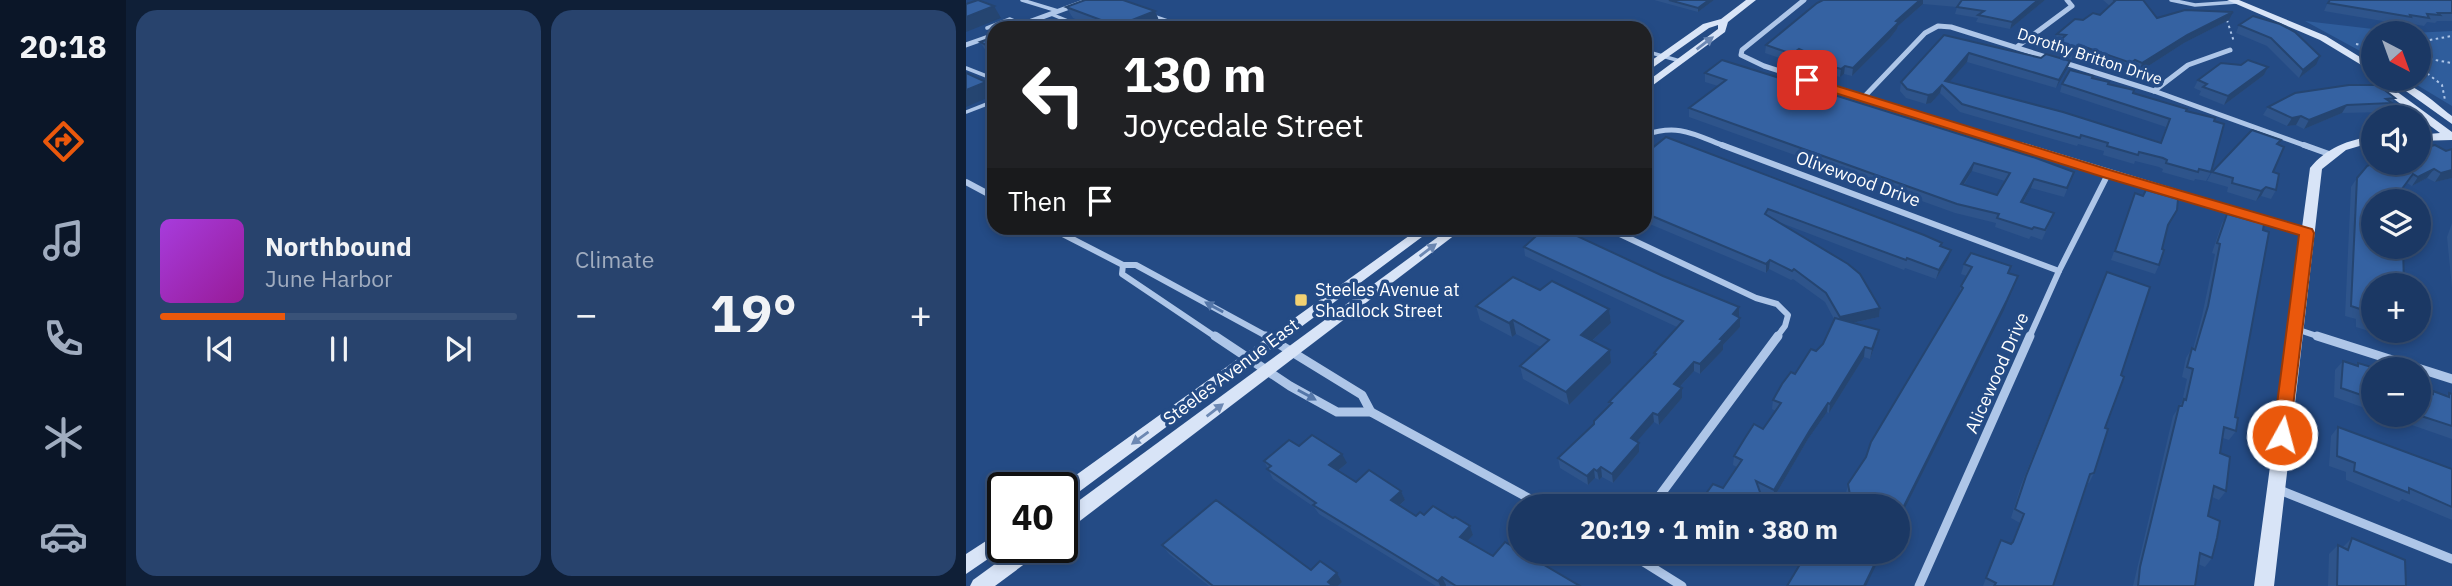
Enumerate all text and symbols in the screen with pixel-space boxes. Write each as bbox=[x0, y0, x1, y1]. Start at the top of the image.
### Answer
north arrow bbox=[2361, 21, 2431, 91]
map controls bbox=[2361, 21, 2431, 427]
street label: Dorothy Britton Drive bbox=[2015, 23, 2165, 89]
text: 20:18 bbox=[19, 25, 107, 67]
one-way arrow bbox=[1695, 35, 1713, 50]
text: 130 m bbox=[1123, 42, 1267, 105]
icon: left bbox=[1008, 49, 1099, 140]
pin bbox=[1777, 50, 1837, 110]
icon: arrive bbox=[1788, 61, 1826, 99]
text: Joycedale Street bbox=[1123, 104, 1364, 146]
button: sound bbox=[2361, 105, 2431, 175]
icon: directions bbox=[39, 117, 88, 166]
street label: Olivewood Drive bbox=[1793, 145, 1924, 212]
icon: arrive bbox=[1081, 182, 1119, 220]
text: Then bbox=[1008, 184, 1067, 218]
button: layers bbox=[2361, 189, 2431, 259]
icon: music bbox=[39, 216, 88, 265]
text: Northbound bbox=[265, 229, 412, 263]
one-way arrow bbox=[1419, 243, 1437, 257]
text: Climate bbox=[575, 244, 654, 274]
text: June Harbor bbox=[265, 263, 393, 293]
button: + bbox=[2361, 273, 2431, 343]
place label: Steeles Avenue at Shadlock Street bbox=[1315, 278, 1460, 322]
text: 19° bbox=[710, 279, 797, 346]
text: − bbox=[575, 289, 598, 338]
text: + bbox=[909, 289, 932, 338]
marker: Steeles Avenue at Shadlock Street bbox=[1293, 292, 1309, 308]
one-way arrow bbox=[1204, 301, 1224, 313]
street label: Alicewood Drive bbox=[1960, 309, 2034, 437]
street label: Steeles Avenue East bbox=[1158, 313, 1303, 430]
icon: phone bbox=[39, 314, 88, 363]
icon: previous bbox=[201, 330, 239, 368]
icon: pause bbox=[320, 330, 358, 368]
icon: next bbox=[439, 330, 477, 368]
button: − bbox=[2361, 357, 2431, 427]
one-way arrow bbox=[1297, 389, 1317, 401]
position arrow bbox=[2245, 398, 2319, 472]
one-way arrow bbox=[1206, 403, 1224, 417]
icon: climate bbox=[39, 413, 88, 462]
one-way arrow bbox=[1131, 431, 1149, 445]
speed limit sign: 40 bbox=[987, 472, 1078, 563]
icon: car bbox=[39, 512, 88, 561]
text: 20:19 · 1 min · 380 m bbox=[1580, 512, 1838, 546]

